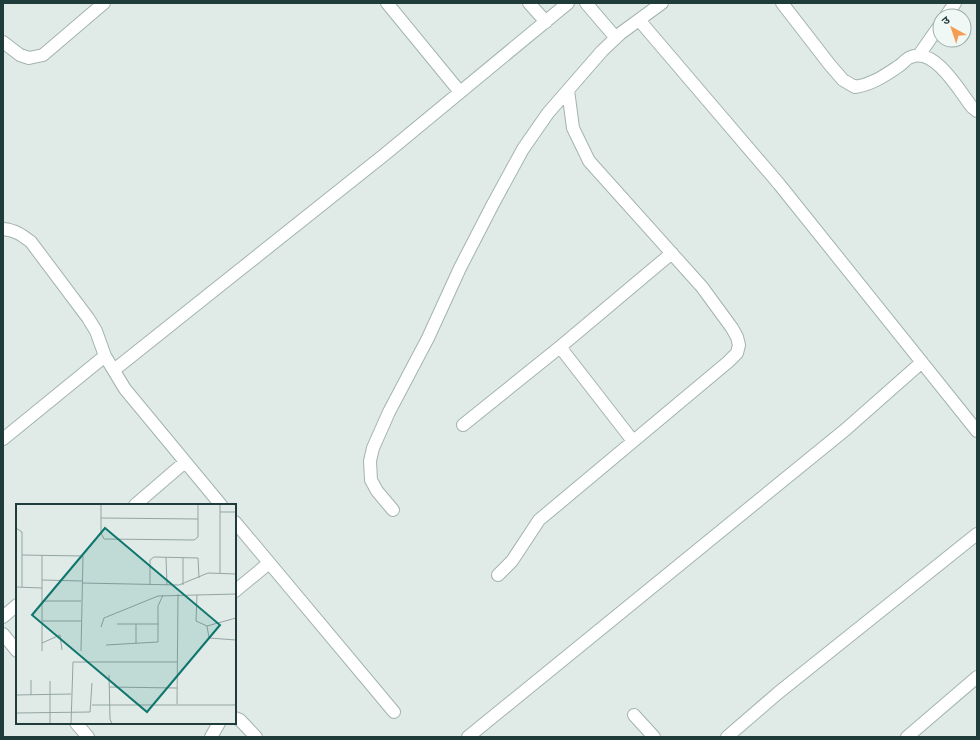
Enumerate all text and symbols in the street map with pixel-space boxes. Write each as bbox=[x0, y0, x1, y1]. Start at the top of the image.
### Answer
north arrow bbox=[932, 8, 972, 48]
text: उ bbox=[939, 13, 954, 29]
inset map bbox=[16, 504, 236, 724]

